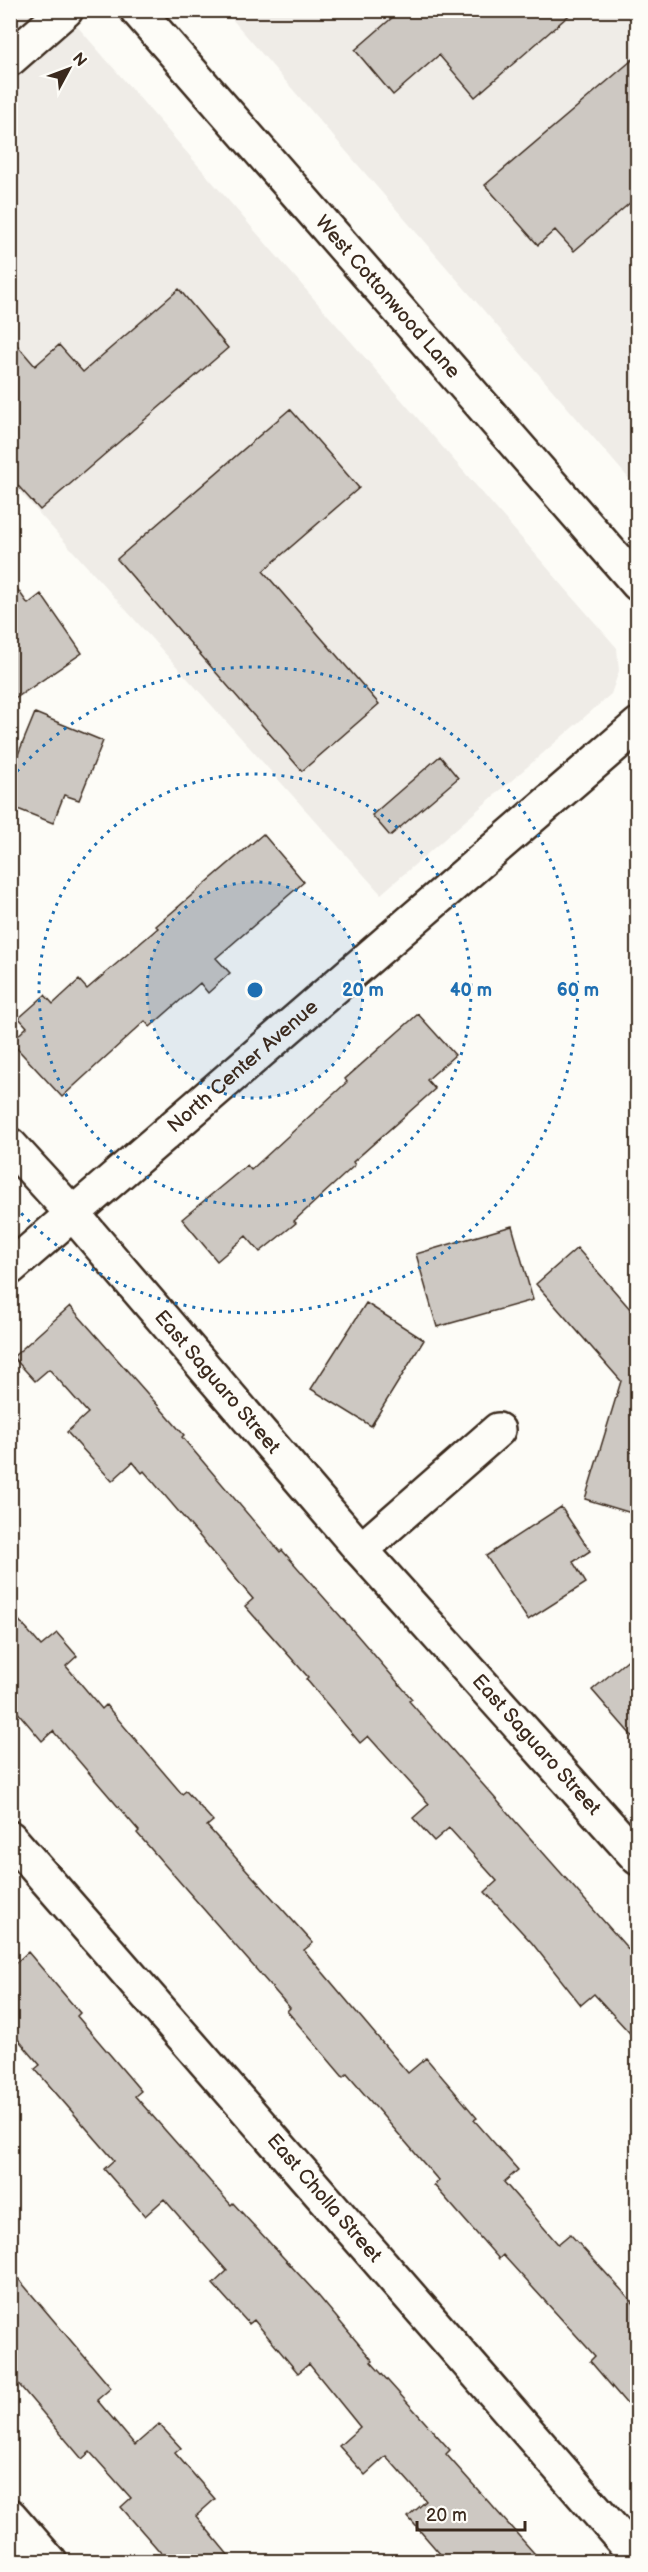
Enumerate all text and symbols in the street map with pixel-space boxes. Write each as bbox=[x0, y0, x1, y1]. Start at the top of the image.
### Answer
north arrow bbox=[39, 39, 99, 99]
text: N bbox=[68, 49, 90, 71]
street label: West Cottonwood Lane bbox=[310, 211, 465, 383]
centre of rings bbox=[245, 980, 265, 1000]
text: 20 m bbox=[342, 980, 384, 1001]
text: 40 m bbox=[450, 980, 492, 1001]
text: 60 m bbox=[557, 980, 599, 1001]
street label: North Center Avenue bbox=[163, 995, 323, 1138]
street label: East Saguaro Street bbox=[149, 1306, 285, 1459]
street label: East Saguaro Street bbox=[467, 1669, 606, 1820]
street label: East Cholla Street bbox=[262, 2129, 387, 2267]
scale bar bbox=[417, 2494, 525, 2532]
text: 20 m bbox=[426, 2505, 467, 2526]

